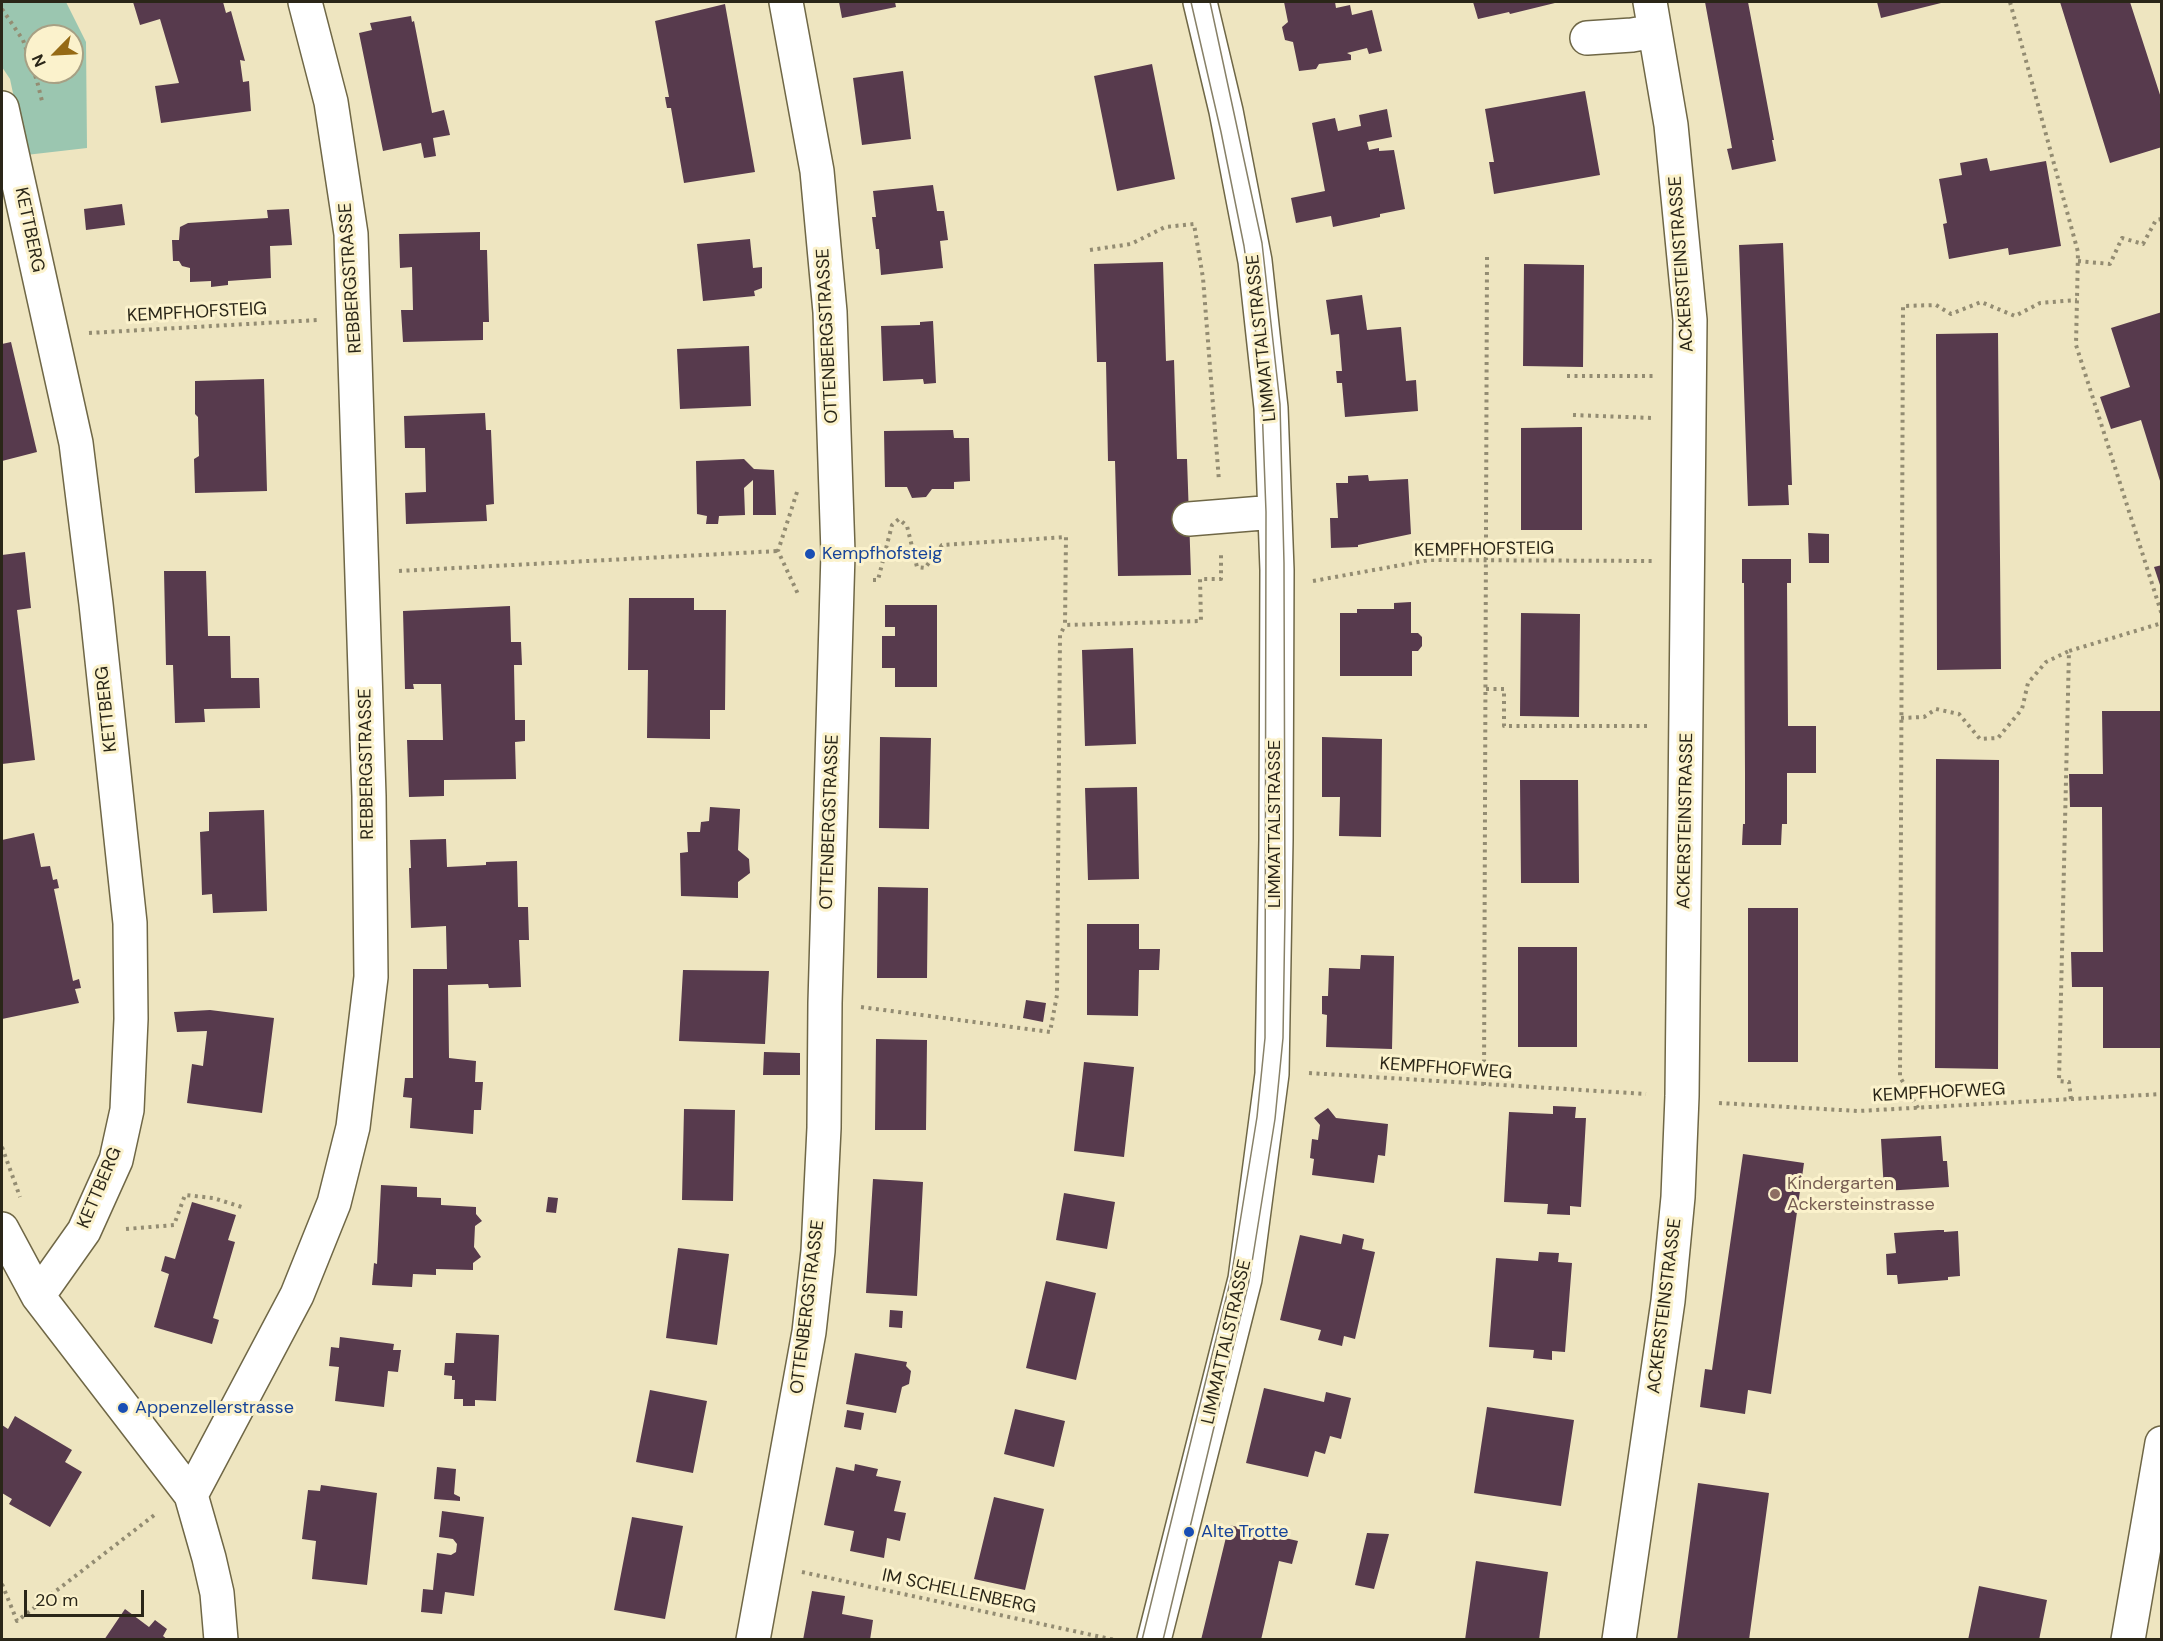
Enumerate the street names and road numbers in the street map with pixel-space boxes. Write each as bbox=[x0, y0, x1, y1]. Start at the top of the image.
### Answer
street label: ACKERSTEINSTRASSE bbox=[1665, 175, 1699, 353]
street label: KETTBERG bbox=[9, 186, 49, 274]
street label: REBBERGSTRASSE bbox=[335, 202, 367, 354]
street label: OTTENBERGSTRASSE bbox=[813, 248, 843, 424]
street label: LIMMATTALSTRASSE bbox=[1242, 253, 1282, 423]
street label: KEMPFHOFSTEIG bbox=[127, 299, 267, 327]
street label: KEMPFHOFSTEIG bbox=[1414, 538, 1554, 562]
street label: KETTBERG bbox=[92, 665, 122, 753]
street label: REBBERGSTRASSE bbox=[355, 688, 379, 840]
street label: ACKERSTEINSTRASSE bbox=[1674, 733, 1698, 909]
street label: OTTENBERGSTRASSE bbox=[816, 734, 844, 910]
street label: LIMMATTALSTRASSE bbox=[1264, 740, 1286, 908]
street label: KEMPFHOFWEG bbox=[1379, 1054, 1513, 1084]
street label: KEMPFHOFWEG bbox=[1872, 1079, 2006, 1107]
street label: KETTBERG bbox=[73, 1144, 127, 1232]
street label: ACKERSTEINSTRASSE bbox=[1644, 1217, 1686, 1395]
street label: OTTENBERGSTRASSE bbox=[787, 1219, 829, 1395]
street label: LIMMATTALSTRASSE bbox=[1198, 1258, 1256, 1426]
street label: IM SCHELLENBERG bbox=[880, 1565, 1038, 1619]

